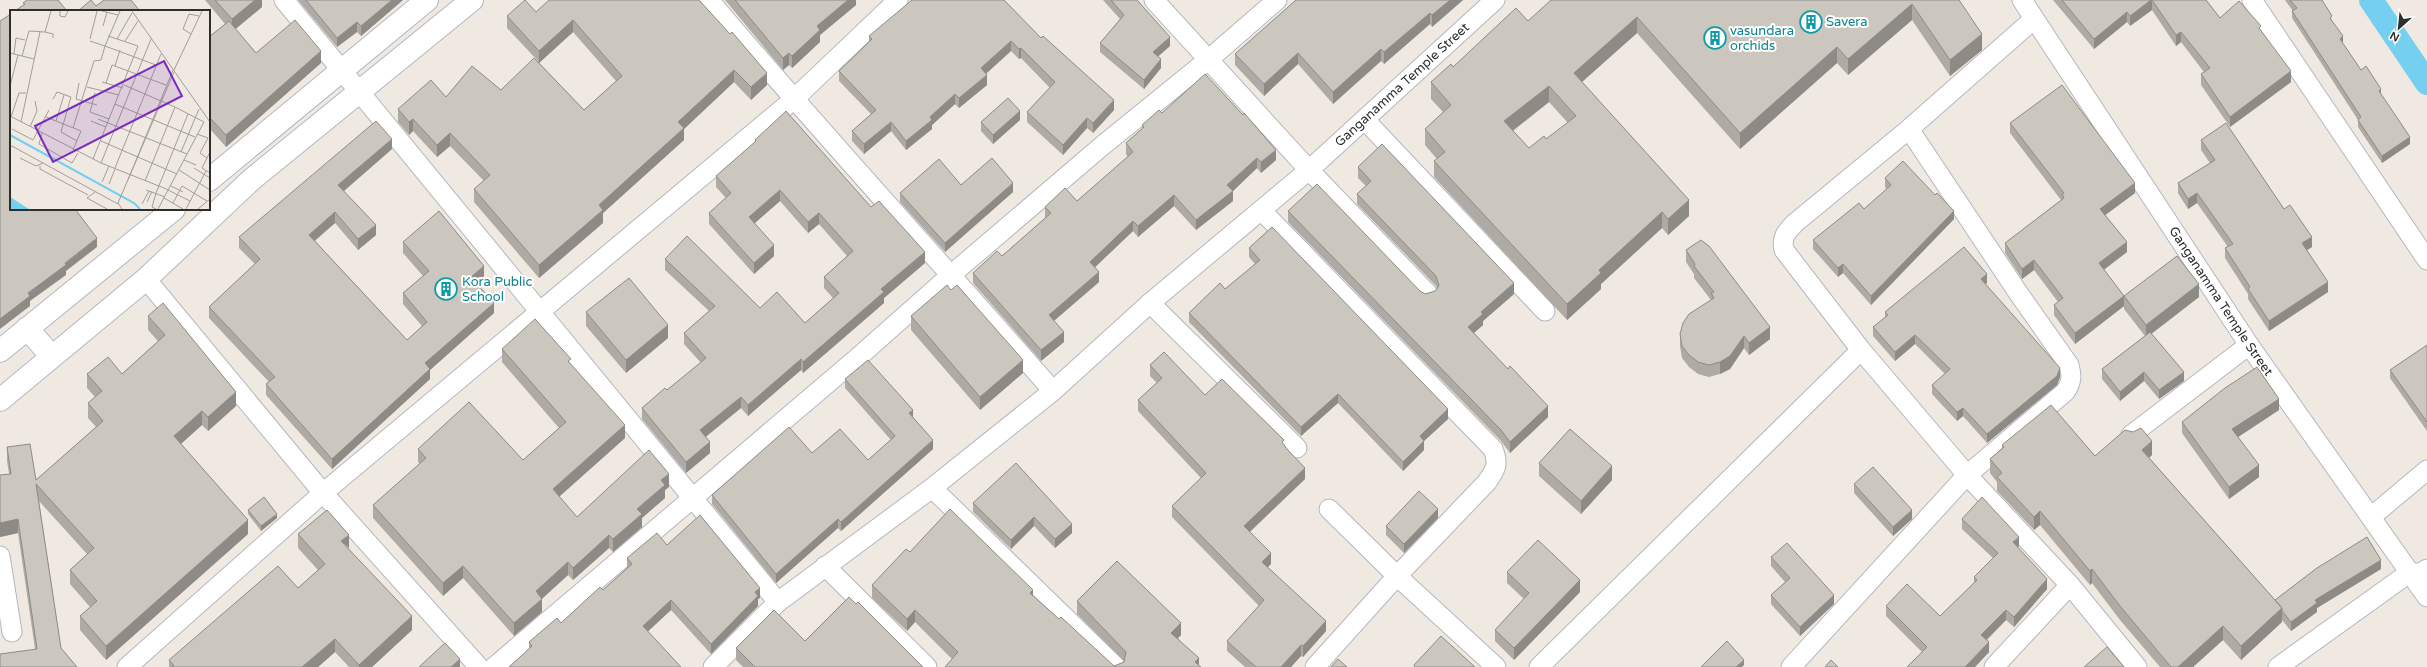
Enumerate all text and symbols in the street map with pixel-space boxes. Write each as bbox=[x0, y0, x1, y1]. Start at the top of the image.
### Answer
north arrow bbox=[2379, 8, 2419, 48]
building icon: Savera bbox=[1798, 9, 1824, 35]
inset map bbox=[10, 10, 210, 210]
place label: Savera bbox=[1826, 14, 1868, 30]
street label: Ganganamma Temple Street bbox=[1332, 20, 1473, 150]
place label: vasundara orchids bbox=[1730, 23, 1794, 54]
building icon: vasundara orchids bbox=[1702, 25, 1728, 51]
text: N bbox=[2388, 29, 2402, 44]
street label: Ganganamma Temple Street bbox=[2165, 224, 2276, 379]
place label: Kora Public School bbox=[462, 274, 533, 305]
building icon: Kora Public School bbox=[433, 276, 459, 302]

